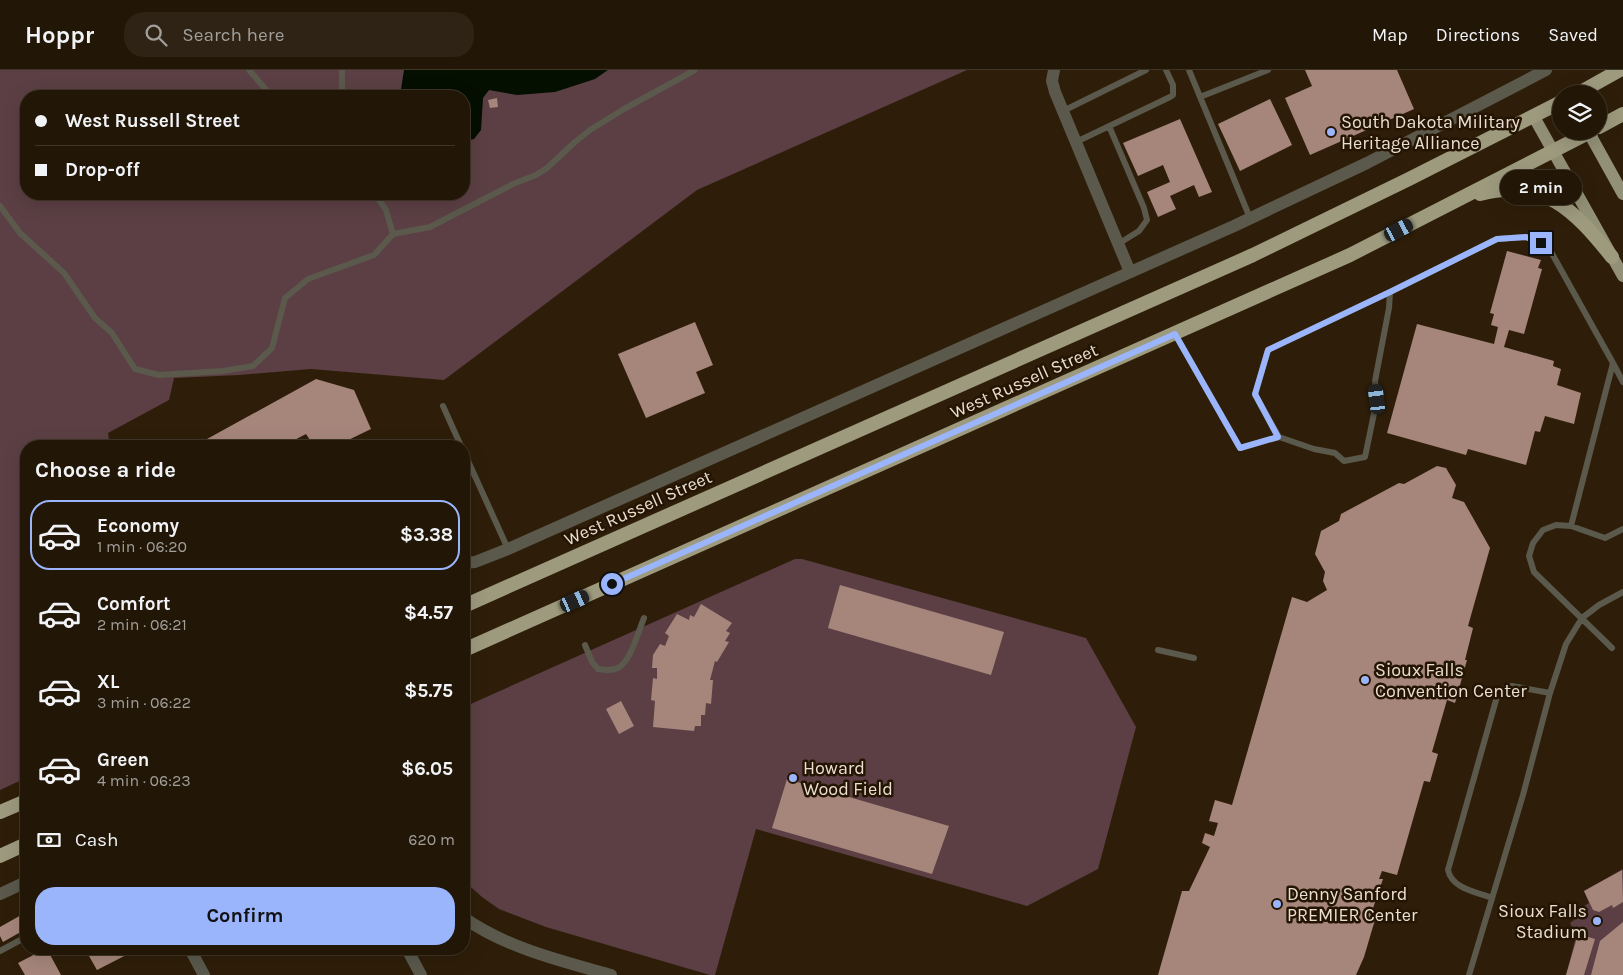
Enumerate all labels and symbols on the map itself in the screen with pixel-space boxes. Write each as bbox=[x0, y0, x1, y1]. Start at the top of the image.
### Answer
place label: South Dakota Military Heritage Alliance bbox=[1341, 111, 1520, 154]
marker: South Dakota Military Heritage Alliance bbox=[1325, 126, 1337, 138]
callout: 2 min bbox=[1500, 170, 1582, 206]
car bbox=[1382, 217, 1415, 243]
route end bbox=[1530, 232, 1552, 254]
street label: West Russell Street bbox=[947, 339, 1101, 423]
car bbox=[1367, 383, 1386, 415]
street label: West Russell Street bbox=[561, 466, 715, 550]
route start bbox=[601, 573, 623, 595]
car bbox=[558, 588, 591, 614]
place label: Sioux Falls Convention Center bbox=[1375, 659, 1527, 702]
marker: Sioux Falls Convention Center bbox=[1359, 674, 1371, 686]
place label: Howard Wood Field bbox=[803, 757, 893, 800]
marker: Howard Wood Field bbox=[787, 772, 799, 784]
place label: Denny Sanford PREMIER Center bbox=[1287, 883, 1418, 926]
marker: Denny Sanford PREMIER Center bbox=[1271, 898, 1283, 910]
place label: Sioux Falls Stadium bbox=[1498, 900, 1587, 943]
marker: Sioux Falls Stadium bbox=[1591, 915, 1603, 927]

